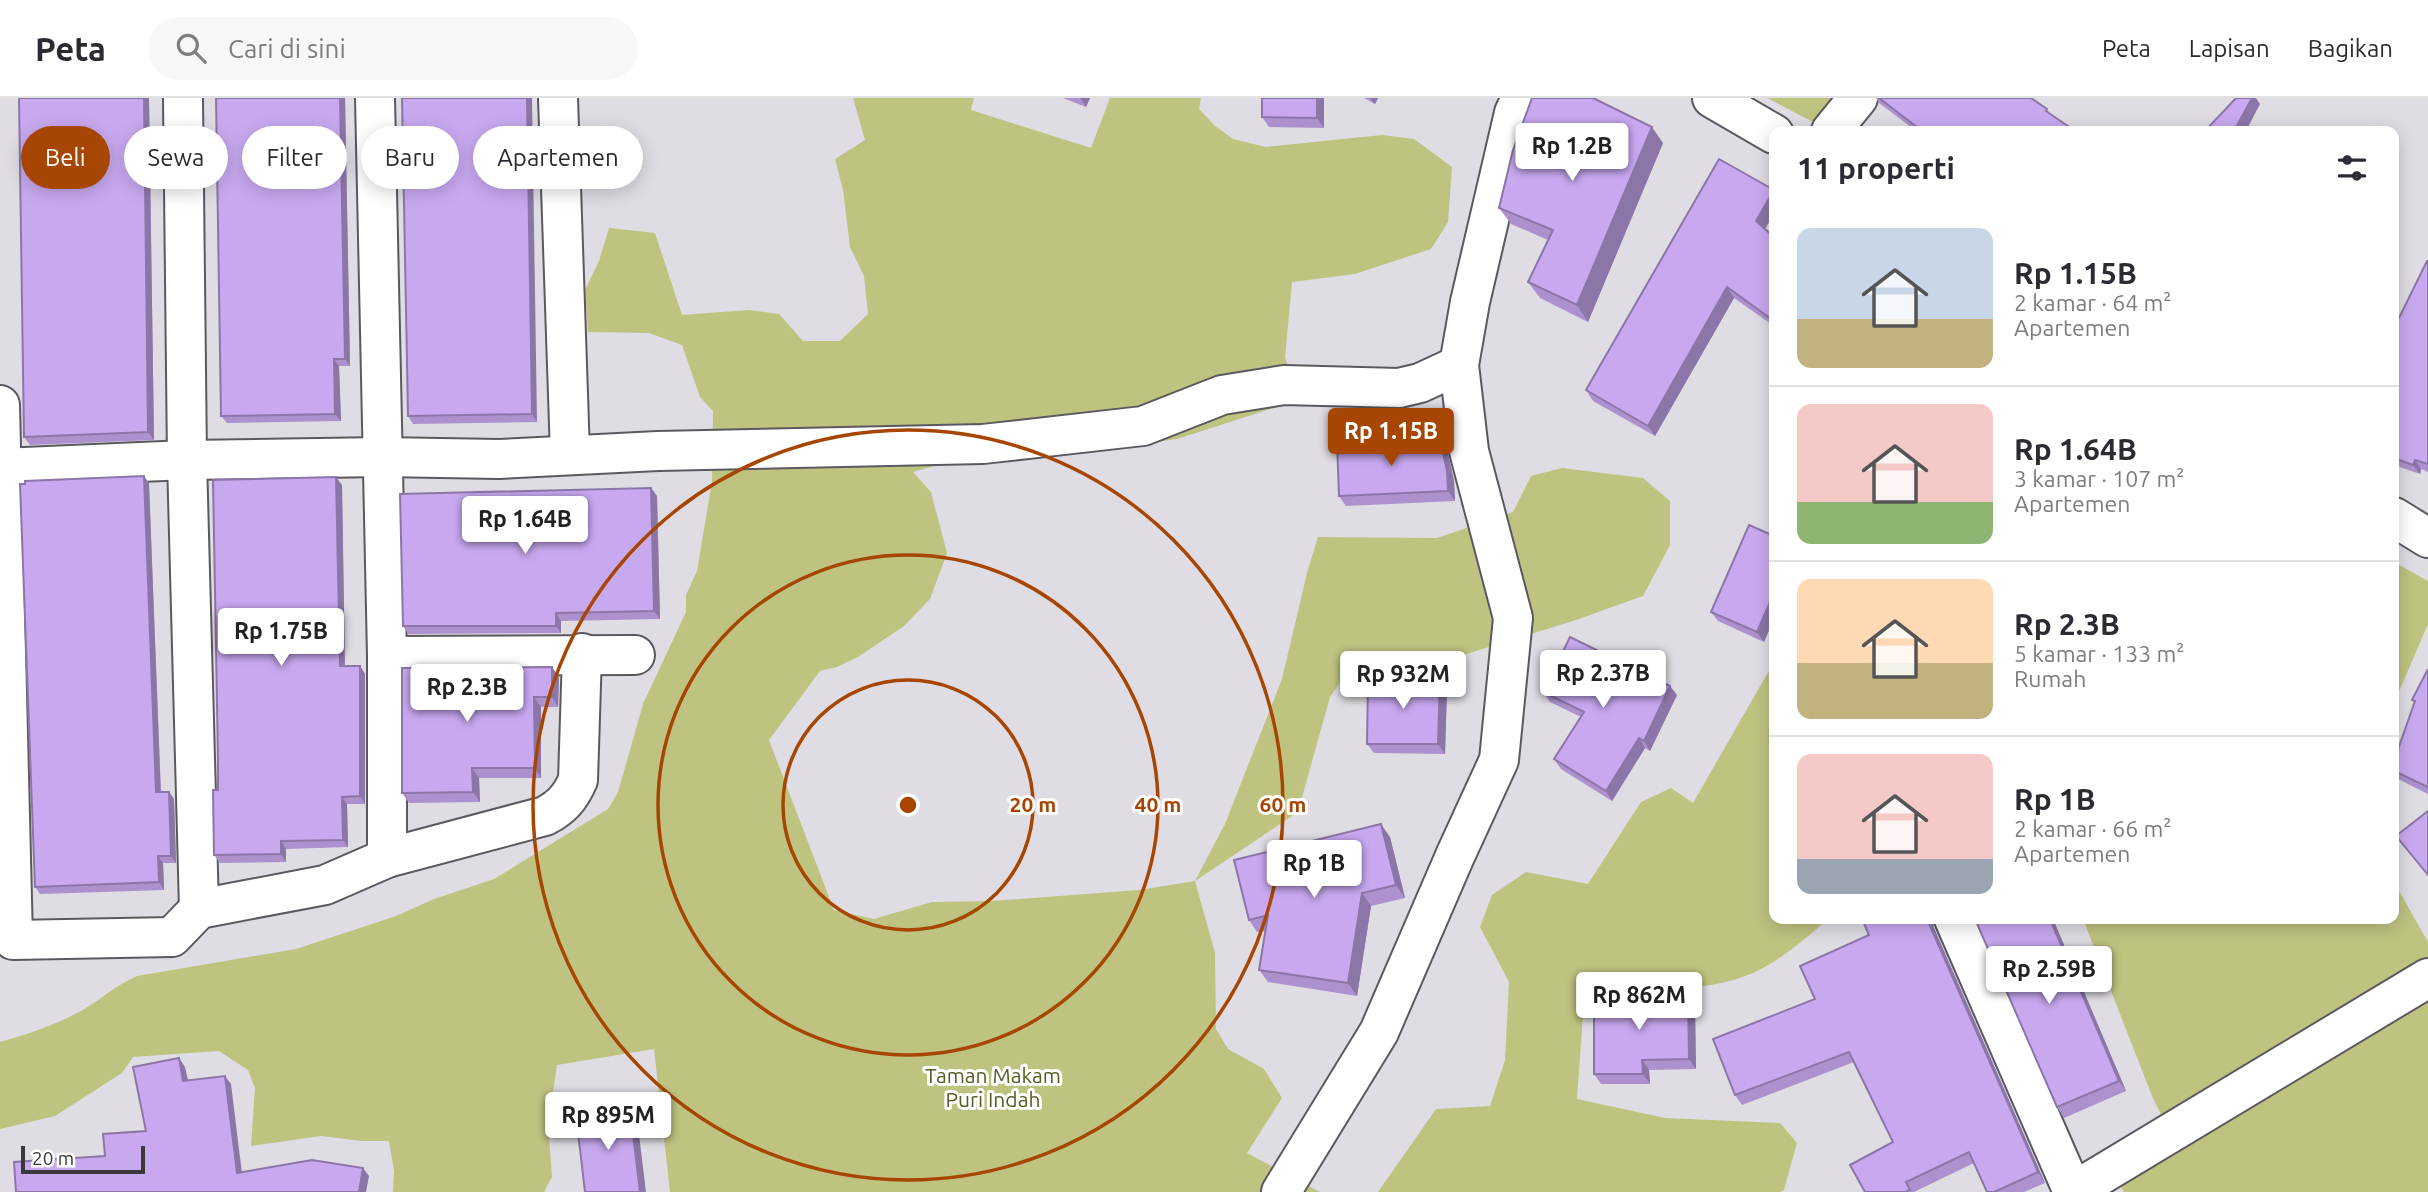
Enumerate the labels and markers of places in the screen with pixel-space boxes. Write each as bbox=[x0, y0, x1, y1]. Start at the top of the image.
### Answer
pin: Rp 1.2B bbox=[1507, 123, 1637, 183]
pin: Rp 1.15B bbox=[1319, 408, 1463, 468]
pin: Rp 1.64B bbox=[453, 496, 597, 556]
pin: Rp 1.75B bbox=[209, 608, 353, 668]
pin: Rp 2.37B bbox=[1531, 650, 1675, 710]
pin: Rp 932M bbox=[1338, 652, 1468, 711]
pin: Rp 2.3B bbox=[402, 664, 532, 724]
centre of rings bbox=[896, 793, 920, 817]
pin: Rp 1B bbox=[1265, 840, 1363, 900]
pin: Rp 2.59B bbox=[1977, 946, 2121, 1006]
pin: Rp 862M bbox=[1574, 972, 1704, 1032]
pin: Rp 895M bbox=[543, 1093, 673, 1152]

